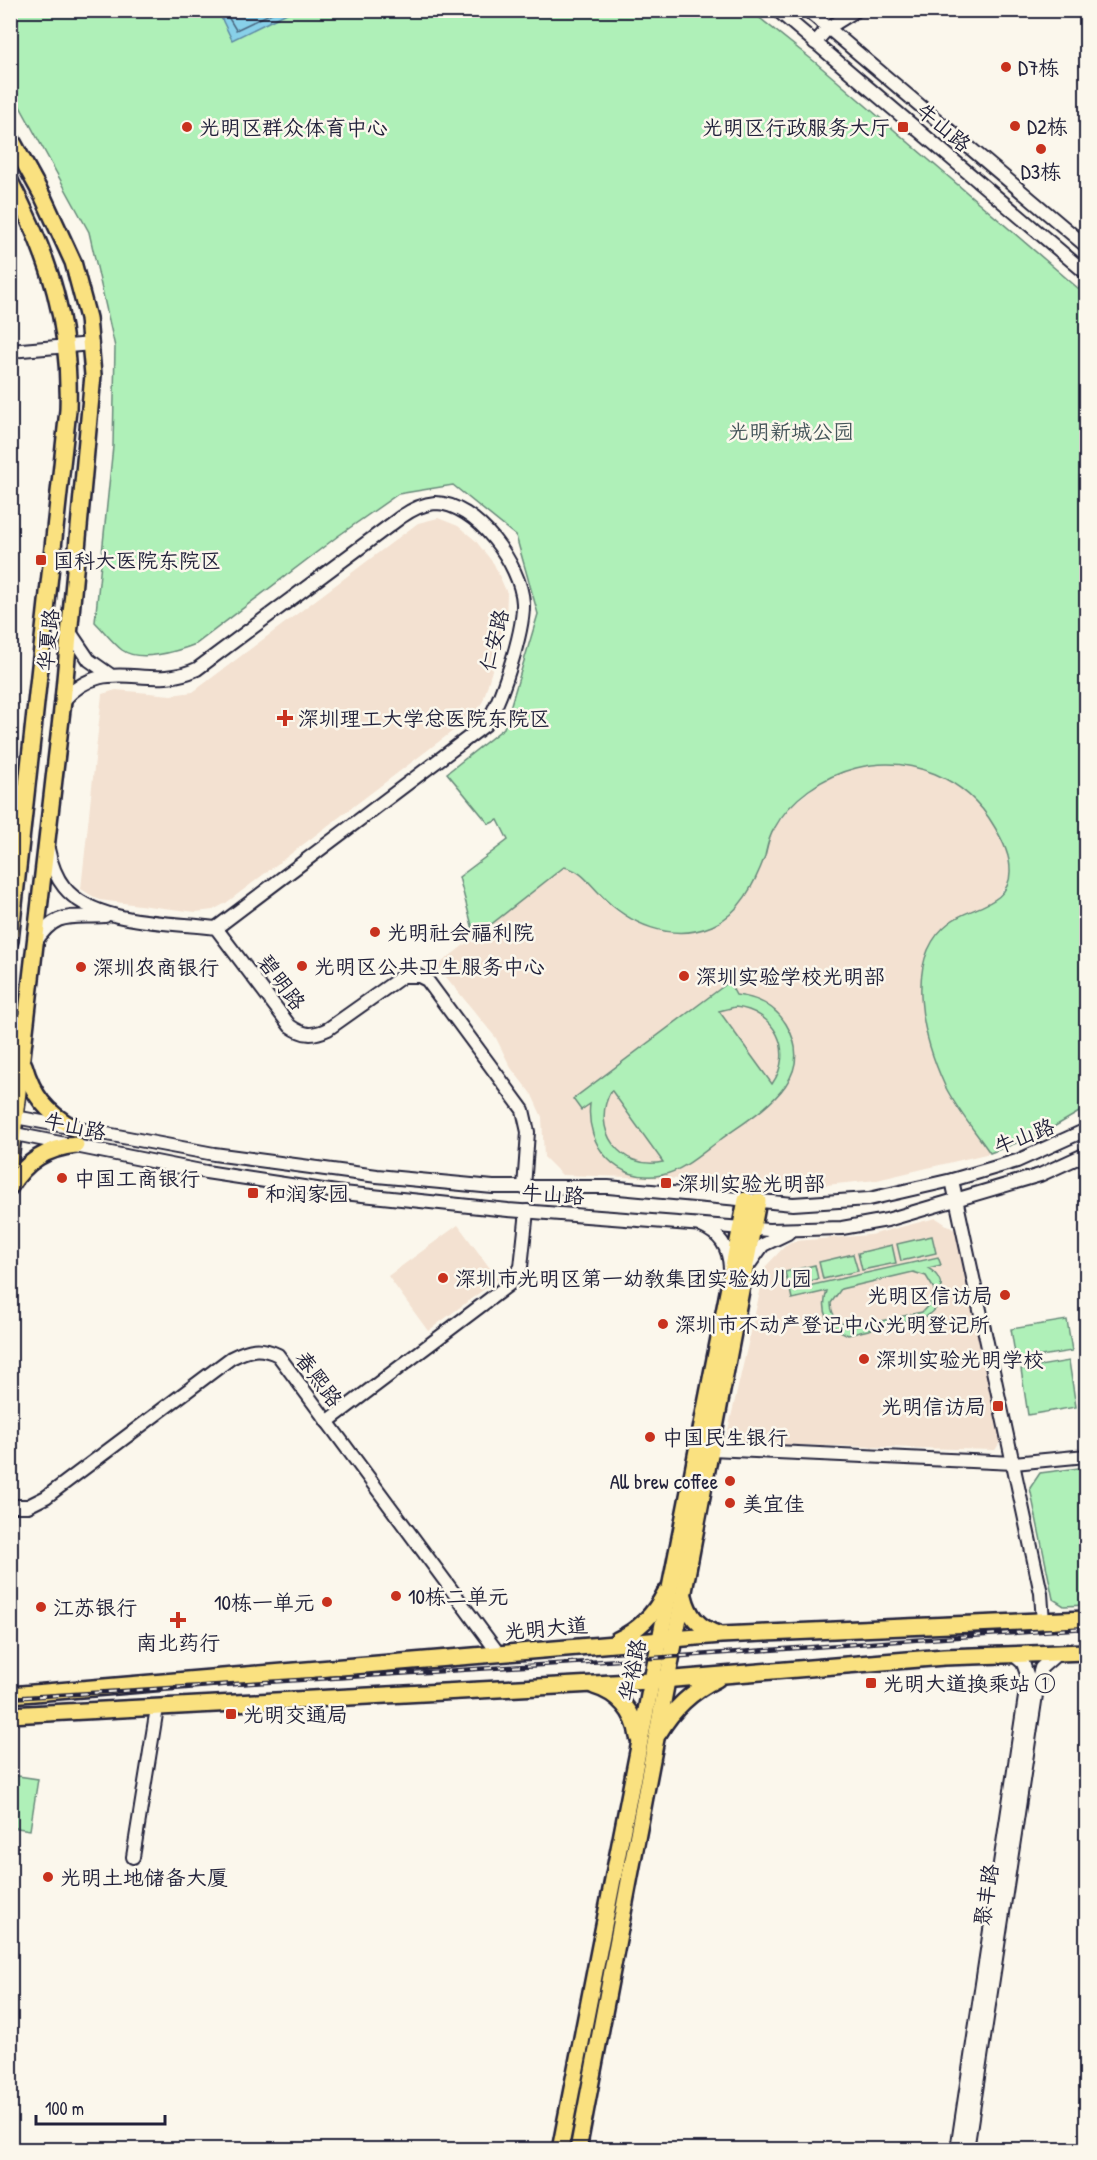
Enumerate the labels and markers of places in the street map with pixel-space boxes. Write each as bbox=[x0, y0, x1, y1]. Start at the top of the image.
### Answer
place label: D7栋 bbox=[1018, 53, 1059, 82]
marker: D7栋 bbox=[999, 60, 1013, 74]
place label: D2栋 bbox=[1027, 112, 1068, 141]
place label: 光明区群众体育中心 bbox=[199, 113, 388, 142]
place label: 光明区行政服务大厅 bbox=[702, 113, 891, 142]
marker: D2栋 bbox=[1008, 119, 1022, 133]
marker: 光明区群众体育中心 bbox=[180, 120, 194, 134]
marker: 光明区行政服务大厅 bbox=[896, 120, 910, 134]
marker: D3栋 bbox=[1034, 142, 1048, 156]
place label: D3栋 bbox=[1021, 157, 1061, 186]
place label: 国科大医院东院区 bbox=[53, 546, 221, 575]
marker: 国科大医院东院区 bbox=[34, 553, 48, 567]
place label: 深圳理工大学总医院东院区 bbox=[298, 704, 550, 733]
marker: 深圳理工大学总医院东院区 bbox=[276, 709, 294, 727]
place label: 光明社会福利院 bbox=[387, 918, 534, 947]
marker: 光明社会福利院 bbox=[368, 925, 382, 939]
place label: 光明区公共卫生服务中心 bbox=[314, 952, 545, 981]
place label: 深圳农商银行 bbox=[93, 953, 219, 982]
marker: 光明区公共卫生服务中心 bbox=[295, 959, 309, 973]
marker: 深圳农商银行 bbox=[74, 960, 88, 974]
place label: 深圳实验学校光明部 bbox=[696, 962, 885, 991]
marker: 深圳实验学校光明部 bbox=[677, 969, 691, 983]
place label: 中国工商银行 bbox=[74, 1164, 200, 1193]
place label: 深圳实验光明部 bbox=[678, 1169, 825, 1198]
marker: 中国工商银行 bbox=[55, 1171, 69, 1185]
marker: 深圳实验光明部 bbox=[659, 1176, 673, 1190]
place label: 和润家园 bbox=[265, 1179, 349, 1208]
marker: 和润家园 bbox=[246, 1186, 260, 1200]
place label: 深圳市光明区第一幼教集团实验幼儿园 bbox=[455, 1264, 812, 1293]
marker: 深圳市光明区第一幼教集团实验幼儿园 bbox=[436, 1271, 450, 1285]
place label: 光明区信访局 bbox=[867, 1281, 993, 1310]
marker: 光明区信访局 bbox=[998, 1288, 1012, 1302]
place label: 深圳市不动产登记中心光明登记所 bbox=[675, 1310, 990, 1339]
marker: 深圳市不动产登记中心光明登记所 bbox=[656, 1317, 670, 1331]
place label: 深圳实验光明学校 bbox=[876, 1345, 1044, 1374]
marker: 深圳实验光明学校 bbox=[857, 1352, 871, 1366]
place label: 光明信访局 bbox=[881, 1392, 986, 1421]
marker: 光明信访局 bbox=[991, 1399, 1005, 1413]
place label: 中国民生银行 bbox=[662, 1423, 788, 1452]
marker: 中国民生银行 bbox=[643, 1430, 657, 1444]
place label: All brew coffee bbox=[610, 1467, 718, 1496]
marker: All brew coffee bbox=[723, 1474, 737, 1488]
place label: 美宜佳 bbox=[742, 1489, 805, 1518]
marker: 美宜佳 bbox=[723, 1496, 737, 1510]
place label: 10栋二单元 bbox=[408, 1582, 509, 1611]
place label: 10栋一单元 bbox=[214, 1588, 315, 1617]
marker: 10栋二单元 bbox=[389, 1589, 403, 1603]
place label: 江苏银行 bbox=[53, 1593, 137, 1622]
marker: 10栋一单元 bbox=[320, 1595, 334, 1609]
marker: 江苏银行 bbox=[34, 1600, 48, 1614]
marker: 南北药行 bbox=[171, 1613, 185, 1627]
place label: 南北药行 bbox=[136, 1628, 220, 1657]
place label: 光明大道换乘站 ① bbox=[883, 1669, 1056, 1698]
marker: 光明大道换乘站 ① bbox=[864, 1676, 878, 1690]
place label: 光明交通局 bbox=[243, 1700, 348, 1729]
marker: 光明交通局 bbox=[224, 1707, 238, 1721]
place label: 光明土地储备大厦 bbox=[60, 1863, 228, 1892]
marker: 光明土地储备大厦 bbox=[41, 1870, 55, 1884]

